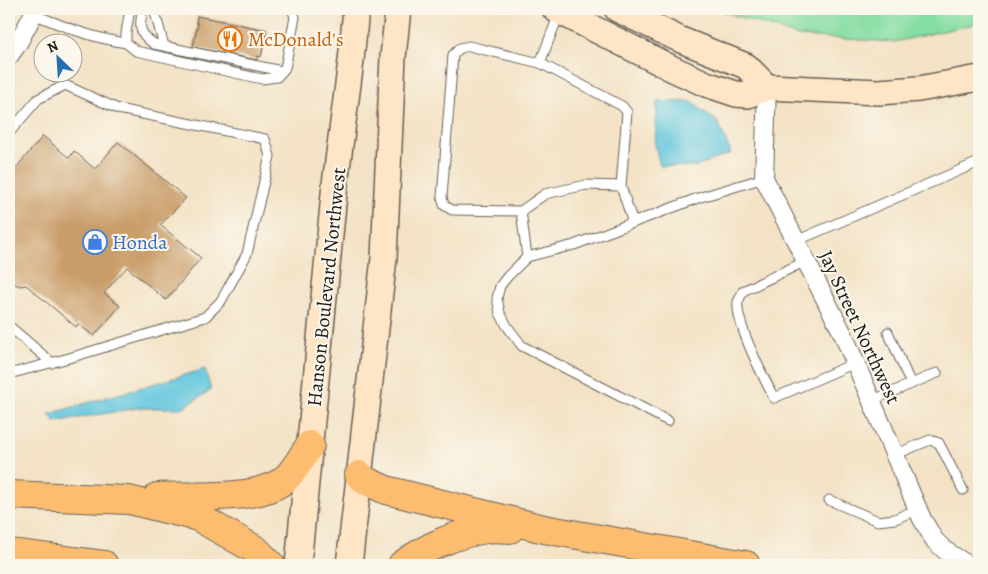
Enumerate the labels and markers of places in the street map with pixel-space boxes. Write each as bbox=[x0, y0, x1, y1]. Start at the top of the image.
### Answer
restaurant icon: McDonald's bbox=[217, 26, 243, 52]
place label: McDonald's bbox=[248, 26, 344, 53]
shop icon: Honda bbox=[82, 229, 108, 255]
place label: Honda bbox=[112, 229, 168, 256]

